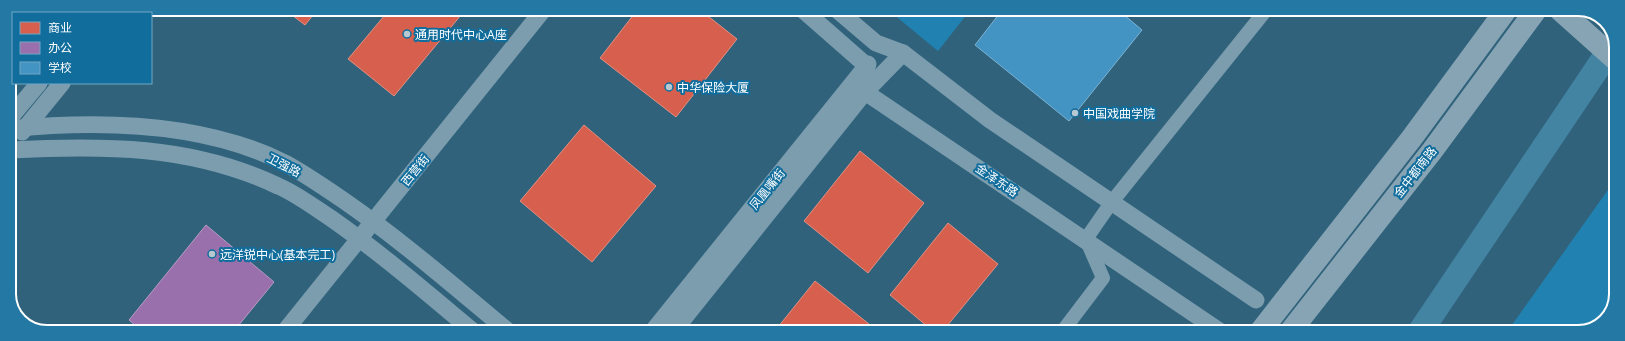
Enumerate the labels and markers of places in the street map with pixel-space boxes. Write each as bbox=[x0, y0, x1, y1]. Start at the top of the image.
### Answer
place label: 通用时代中心A座 bbox=[415, 26, 507, 43]
marker: 通用时代中心A座 bbox=[402, 29, 412, 39]
place label: 中华保险大厦 bbox=[677, 79, 749, 96]
marker: 中华保险大厦 bbox=[664, 82, 674, 92]
place label: 中国戏曲学院 bbox=[1083, 105, 1155, 122]
marker: 中国戏曲学院 bbox=[1070, 108, 1080, 118]
place label: 远洋锐中心(基本完工) bbox=[220, 246, 336, 263]
marker: 远洋锐中心(基本完工) bbox=[207, 249, 217, 259]

